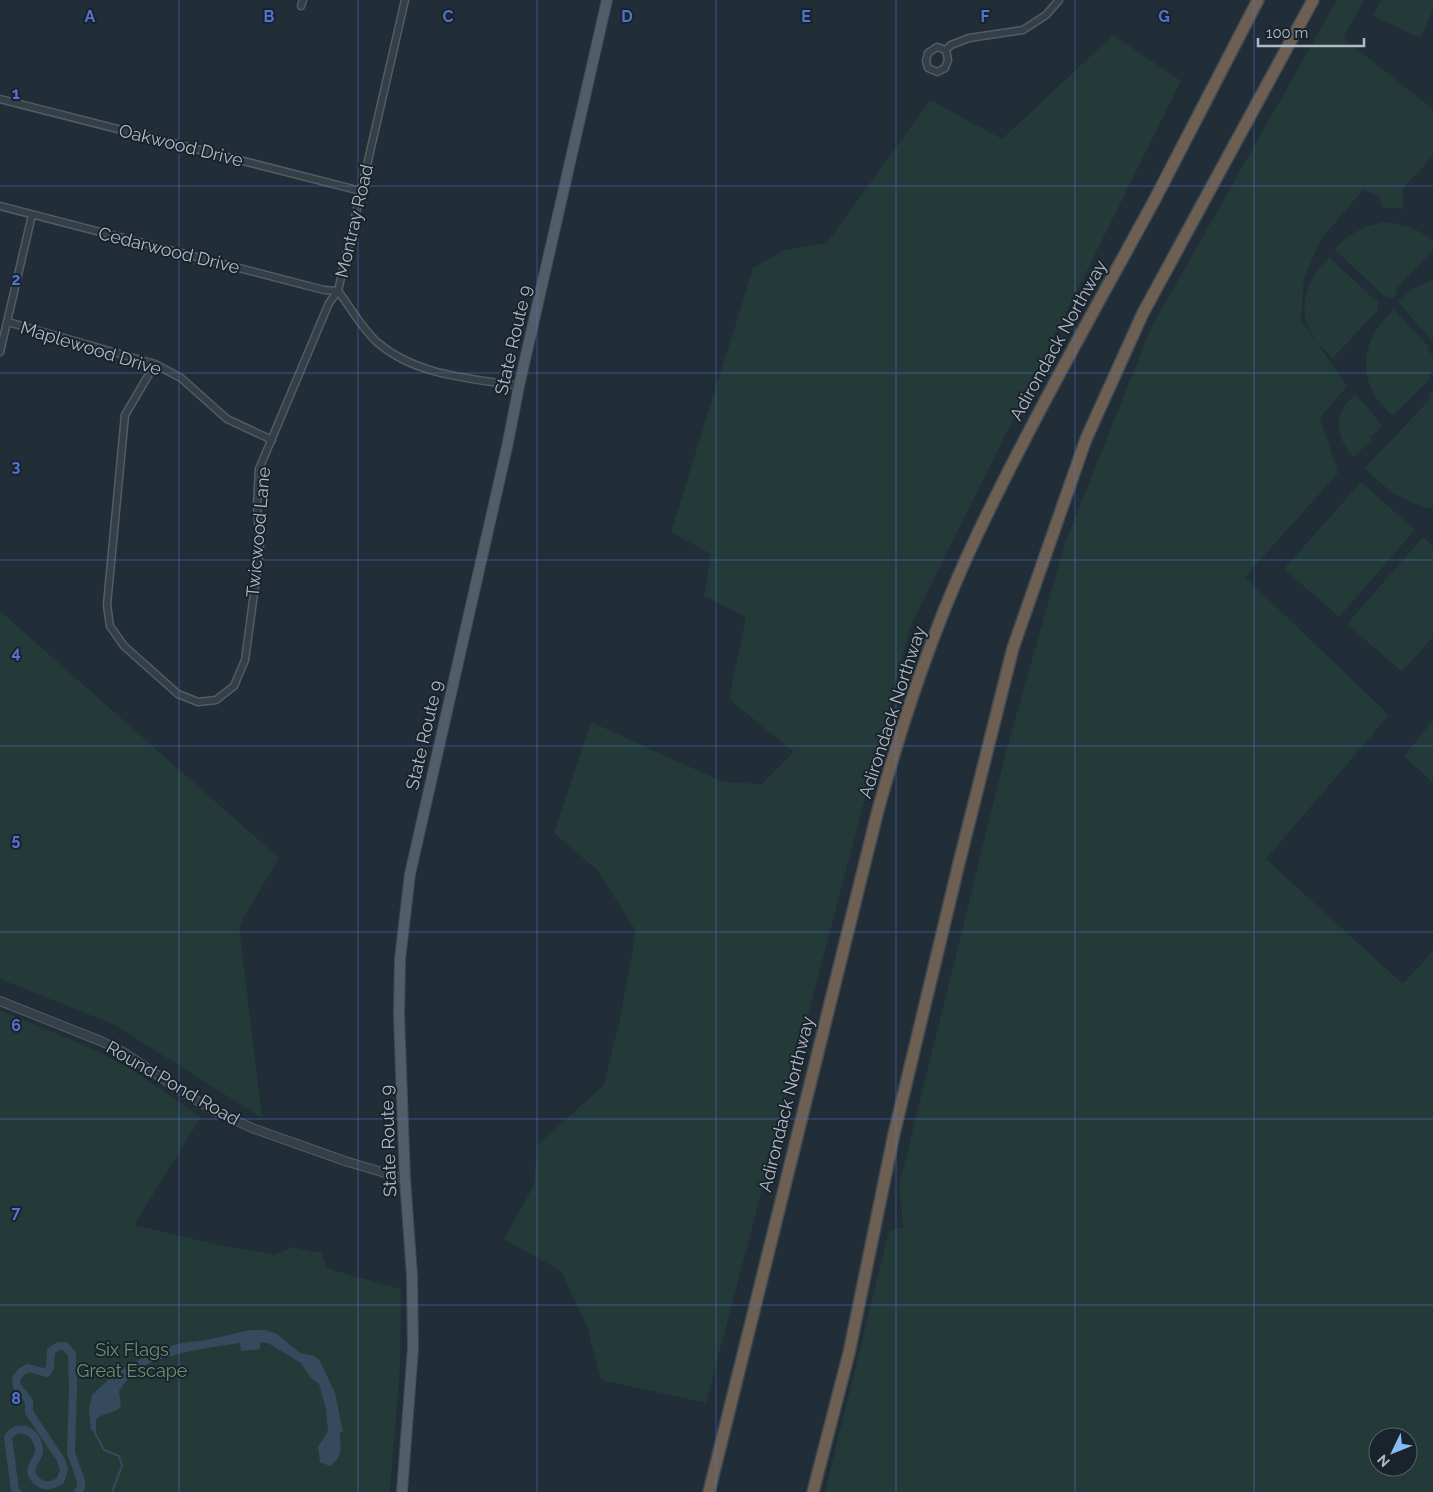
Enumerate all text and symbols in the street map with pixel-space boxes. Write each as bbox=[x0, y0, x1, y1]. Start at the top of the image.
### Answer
text: A bbox=[85, 7, 96, 26]
text: B bbox=[264, 7, 275, 26]
text: C bbox=[443, 7, 454, 26]
text: D bbox=[621, 7, 633, 26]
text: E bbox=[801, 7, 811, 26]
text: F bbox=[980, 7, 990, 26]
text: G bbox=[1158, 7, 1170, 26]
scale bar bbox=[1258, 15, 1364, 47]
text: 100 m bbox=[1266, 24, 1308, 42]
text: 1 bbox=[12, 84, 20, 103]
street label: Oakwood Drive bbox=[117, 119, 246, 171]
street label: Montray Road bbox=[331, 162, 377, 280]
street label: Cedarwood Drive bbox=[96, 222, 242, 278]
street label: Adirondack Northway bbox=[1005, 256, 1111, 424]
text: 2 bbox=[11, 270, 21, 289]
street label: State Route 9 bbox=[490, 283, 536, 397]
street label: Maplewood Drive bbox=[18, 317, 164, 380]
text: 3 bbox=[12, 457, 21, 476]
street label: Twicwood Lane bbox=[242, 466, 274, 598]
street label: Adirondack Northway bbox=[854, 623, 930, 801]
text: 4 bbox=[11, 643, 21, 662]
street label: State Route 9 bbox=[401, 678, 447, 792]
text: 5 bbox=[12, 830, 21, 849]
street label: Adirondack Northway bbox=[754, 1014, 818, 1194]
text: 6 bbox=[11, 1016, 21, 1035]
street label: Round Pond Road bbox=[103, 1036, 243, 1130]
street label: State Route 9 bbox=[376, 1085, 400, 1197]
text: 7 bbox=[12, 1203, 21, 1222]
park label: Six Flags Great Escape bbox=[77, 1339, 188, 1381]
text: 8 bbox=[11, 1389, 21, 1408]
north arrow bbox=[1368, 1427, 1418, 1477]
text: N bbox=[1374, 1452, 1393, 1470]

